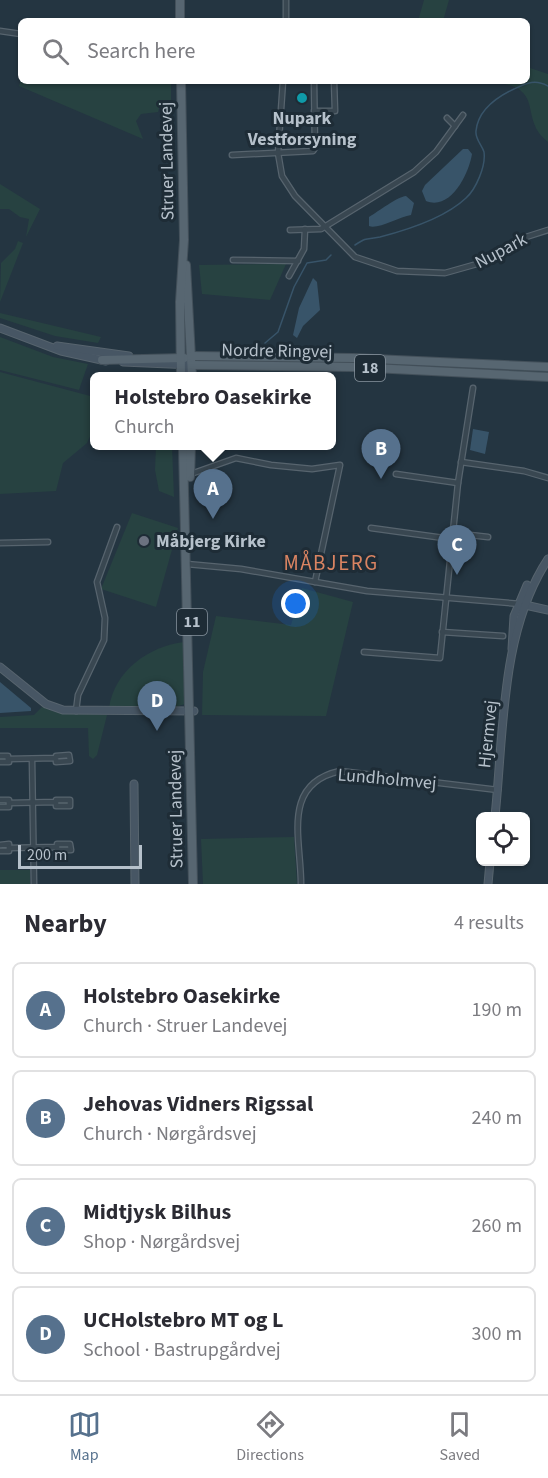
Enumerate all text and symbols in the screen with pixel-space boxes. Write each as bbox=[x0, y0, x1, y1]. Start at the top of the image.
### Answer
search box bbox=[18, 18, 530, 84]
icon: search bbox=[39, 35, 72, 68]
text: Search here bbox=[87, 35, 195, 67]
marker: Nupark Vestforsyning bbox=[295, 91, 309, 105]
street label: Struer Landevej bbox=[153, 102, 181, 220]
place label: Nupark Vestforsyning bbox=[247, 106, 357, 152]
street label: Nupark bbox=[471, 227, 531, 275]
street label: Nordre Ringvej bbox=[221, 338, 333, 364]
road number: 18 bbox=[355, 355, 385, 381]
popup bbox=[90, 372, 336, 450]
text: Holstebro Oasekirke bbox=[114, 381, 312, 413]
text: Church bbox=[114, 413, 174, 441]
pin: B bbox=[362, 430, 400, 479]
pin: A bbox=[194, 470, 232, 519]
pin: C bbox=[438, 526, 476, 575]
place label: Måbjerg Kirke bbox=[156, 529, 266, 554]
marker: Måbjerg Kirke bbox=[137, 534, 151, 548]
district label: MÅBJERG bbox=[283, 548, 379, 578]
your location bbox=[281, 589, 310, 618]
road number: 11 bbox=[177, 609, 207, 635]
pin: D bbox=[138, 682, 176, 731]
street label: Hjermvej bbox=[472, 699, 504, 769]
street label: Struer Landevej bbox=[162, 750, 190, 868]
street label: Lundholmvej bbox=[337, 762, 437, 796]
map controls bbox=[476, 812, 530, 866]
button: locate bbox=[476, 812, 530, 866]
scale bar bbox=[18, 842, 142, 870]
text: 200 m bbox=[27, 844, 67, 866]
text: Nearby bbox=[24, 905, 107, 942]
text: 4 results bbox=[454, 909, 524, 937]
text: Holstebro Oasekirke bbox=[83, 980, 280, 1012]
text: A bbox=[40, 996, 51, 1024]
text: 190 m bbox=[472, 996, 522, 1024]
text: Church · Struer Landevej bbox=[83, 1012, 288, 1040]
text: Jehovas Vidners Rigssal bbox=[83, 1088, 313, 1120]
text: B bbox=[39, 1104, 52, 1132]
text: 240 m bbox=[472, 1104, 522, 1132]
text: Church · Nørgårdsvej bbox=[83, 1120, 257, 1148]
text: Midtjysk Bilhus bbox=[83, 1196, 231, 1228]
text: C bbox=[40, 1212, 51, 1240]
text: 260 m bbox=[472, 1212, 522, 1240]
text: Shop · Nørgårdsvej bbox=[83, 1228, 240, 1256]
text: UCHolstebro MT og L bbox=[83, 1304, 283, 1336]
text: D bbox=[39, 1320, 52, 1348]
text: 300 m bbox=[472, 1320, 522, 1348]
text: School · Bastrupgårdvej bbox=[83, 1336, 281, 1364]
tab: Map bbox=[68, 1408, 101, 1466]
tab: Directions bbox=[236, 1408, 304, 1466]
tab: Saved bbox=[439, 1408, 480, 1466]

